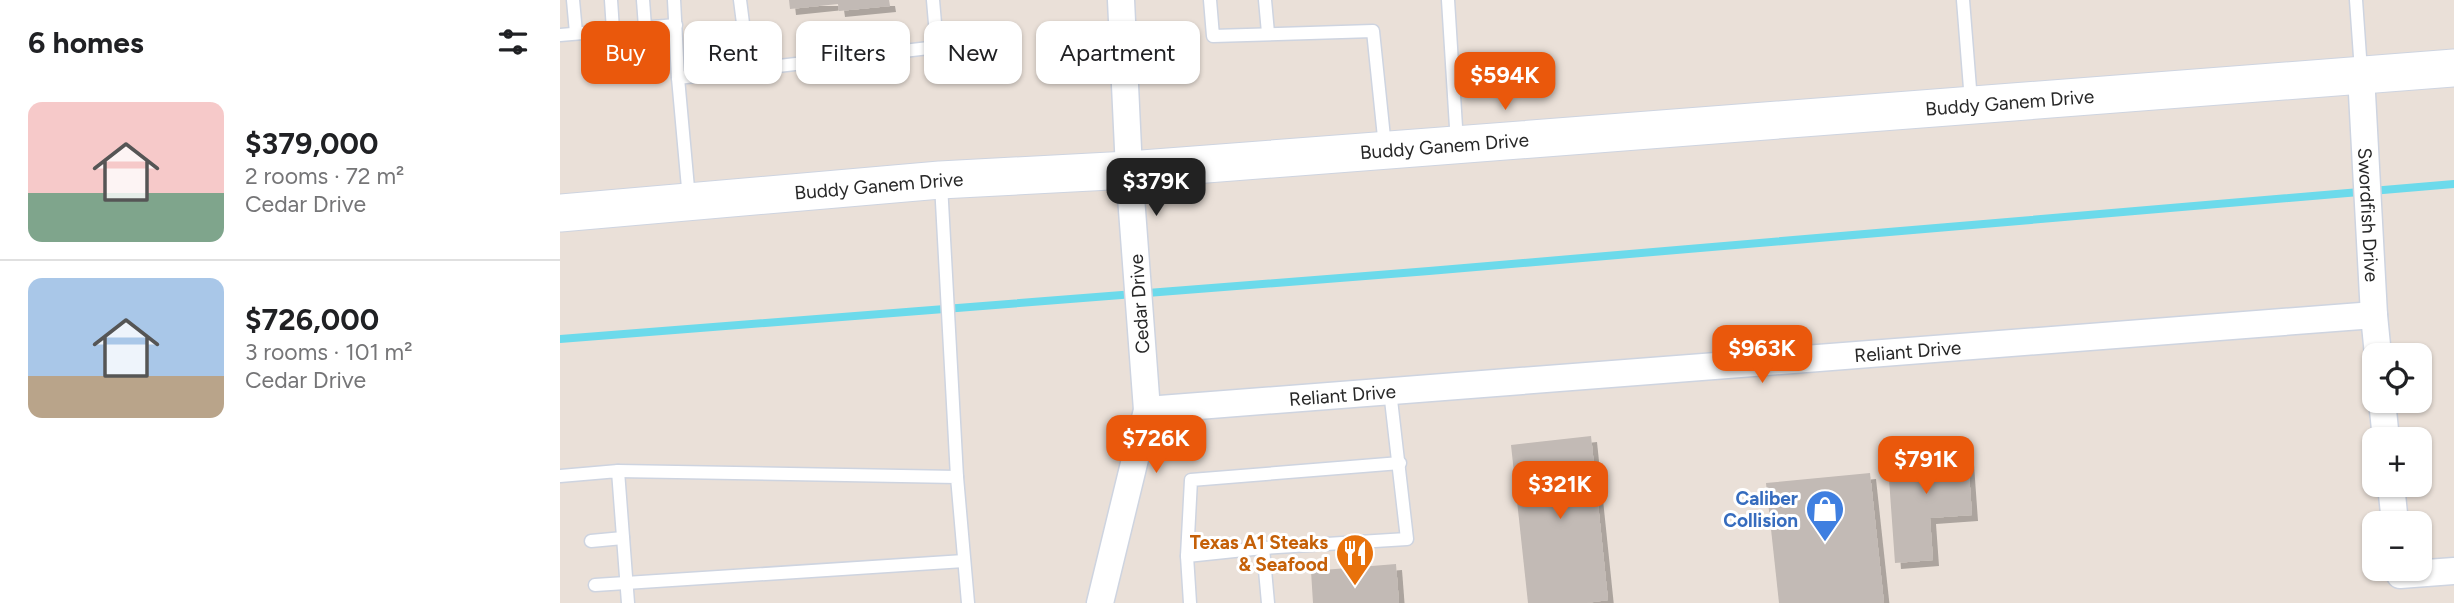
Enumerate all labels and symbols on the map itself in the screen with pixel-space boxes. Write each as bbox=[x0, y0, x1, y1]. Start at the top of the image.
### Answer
pin: $594K bbox=[1456, 52, 1554, 112]
street label: Buddy Ganem Drive bbox=[1925, 85, 2095, 121]
street label: Buddy Ganem Drive bbox=[1359, 128, 1530, 164]
street label: Swordfish Drive bbox=[2353, 147, 2383, 283]
pin: $379K bbox=[1107, 158, 1205, 218]
street label: Buddy Ganem Drive bbox=[794, 168, 964, 205]
street label: Cedar Drive bbox=[1125, 253, 1154, 355]
pin: $963K bbox=[1713, 326, 1811, 385]
street label: Reliant Drive bbox=[1853, 336, 1962, 367]
street label: Reliant Drive bbox=[1288, 380, 1397, 411]
pin: $726K bbox=[1107, 416, 1205, 475]
pin: $791K bbox=[1877, 436, 1975, 496]
pin: $321K bbox=[1511, 462, 1609, 521]
place label: Caliber Collision bbox=[1723, 487, 1798, 532]
shop icon: Caliber Collision bbox=[1804, 488, 1846, 543]
place label: Texas A1 Steaks & Seafood bbox=[1190, 531, 1328, 576]
restaurant icon: Texas A1 Steaks & Seafood bbox=[1334, 532, 1376, 587]

